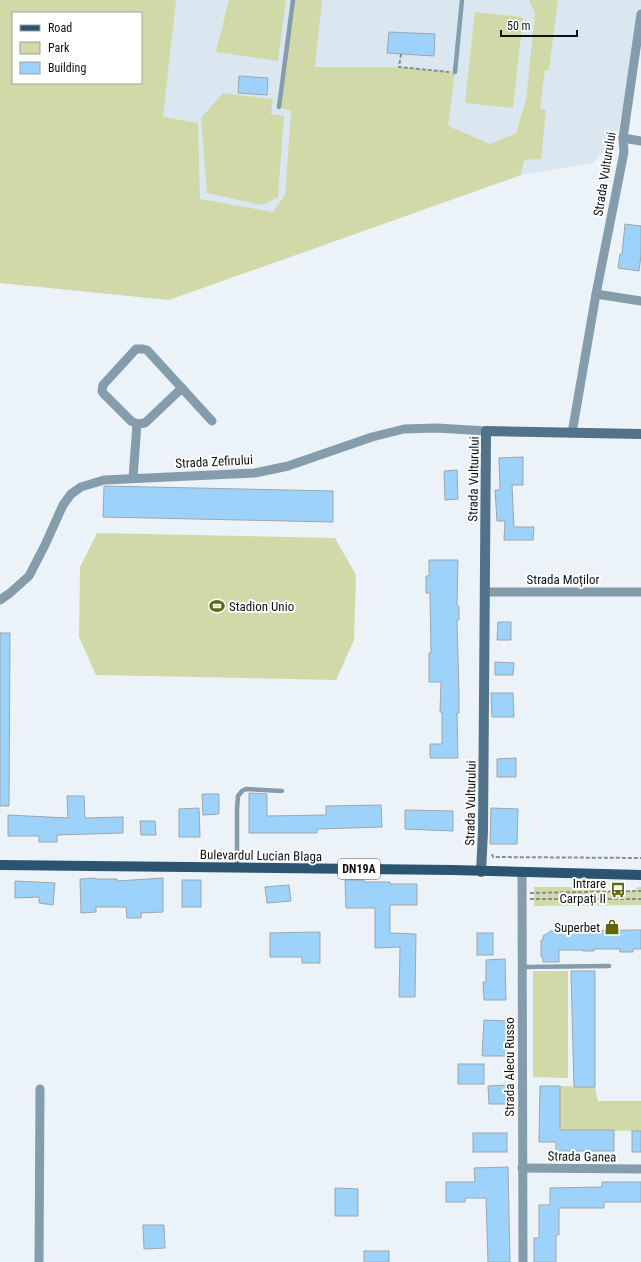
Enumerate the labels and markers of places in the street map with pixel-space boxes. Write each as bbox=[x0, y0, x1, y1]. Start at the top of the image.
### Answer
sports icon: Stadion Unio bbox=[208, 597, 226, 615]
place label: Stadion Unio bbox=[229, 599, 294, 614]
place label: Intrare Carpați II bbox=[559, 876, 606, 907]
bus stop icon: Intrare Carpați II bbox=[609, 881, 627, 899]
shop icon: Superbet bbox=[603, 918, 621, 936]
place label: Superbet bbox=[554, 920, 600, 935]

